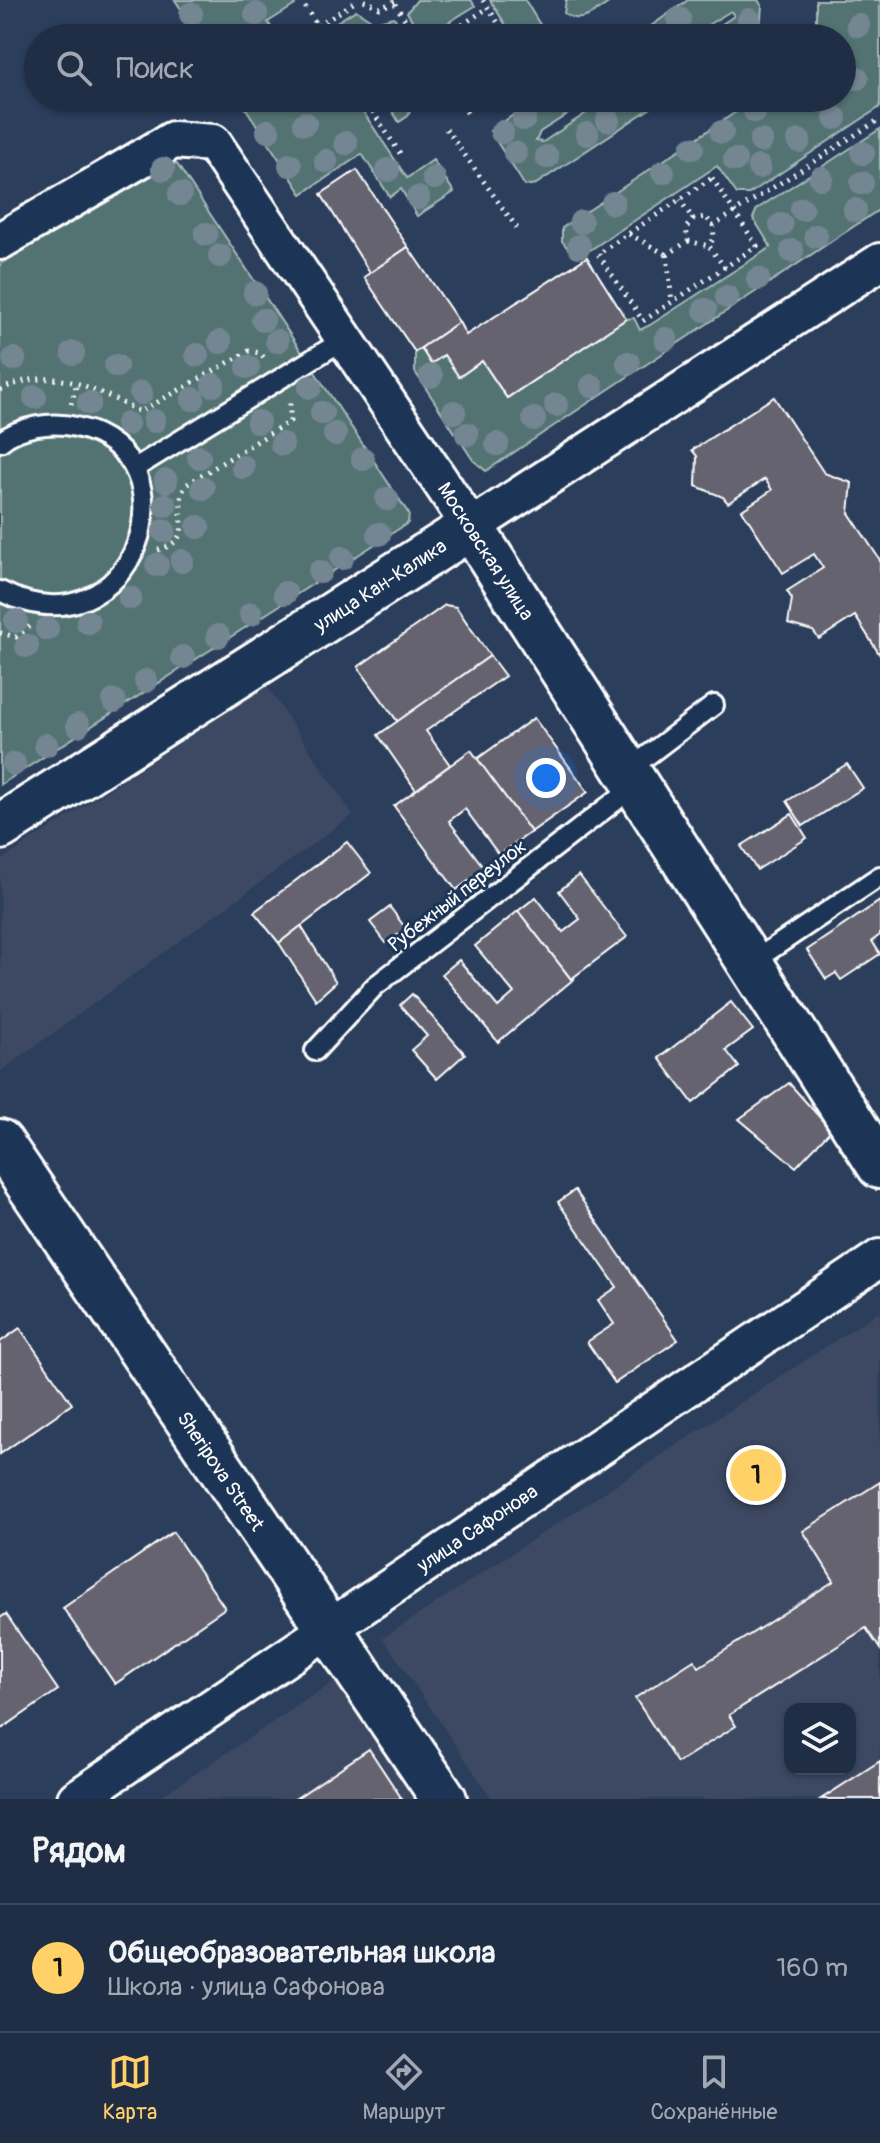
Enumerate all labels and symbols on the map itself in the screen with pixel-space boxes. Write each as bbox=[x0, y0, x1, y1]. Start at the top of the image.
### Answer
street label: Московская улица bbox=[432, 478, 540, 625]
street label: улица Кан-Калика bbox=[308, 533, 451, 638]
your location bbox=[526, 758, 566, 798]
street label: Рубежный переулок bbox=[383, 834, 532, 957]
street label: Sheripova Street bbox=[171, 1407, 270, 1537]
pin: 1 bbox=[730, 1445, 782, 1505]
street label: улица Сафонова bbox=[411, 1479, 543, 1579]

